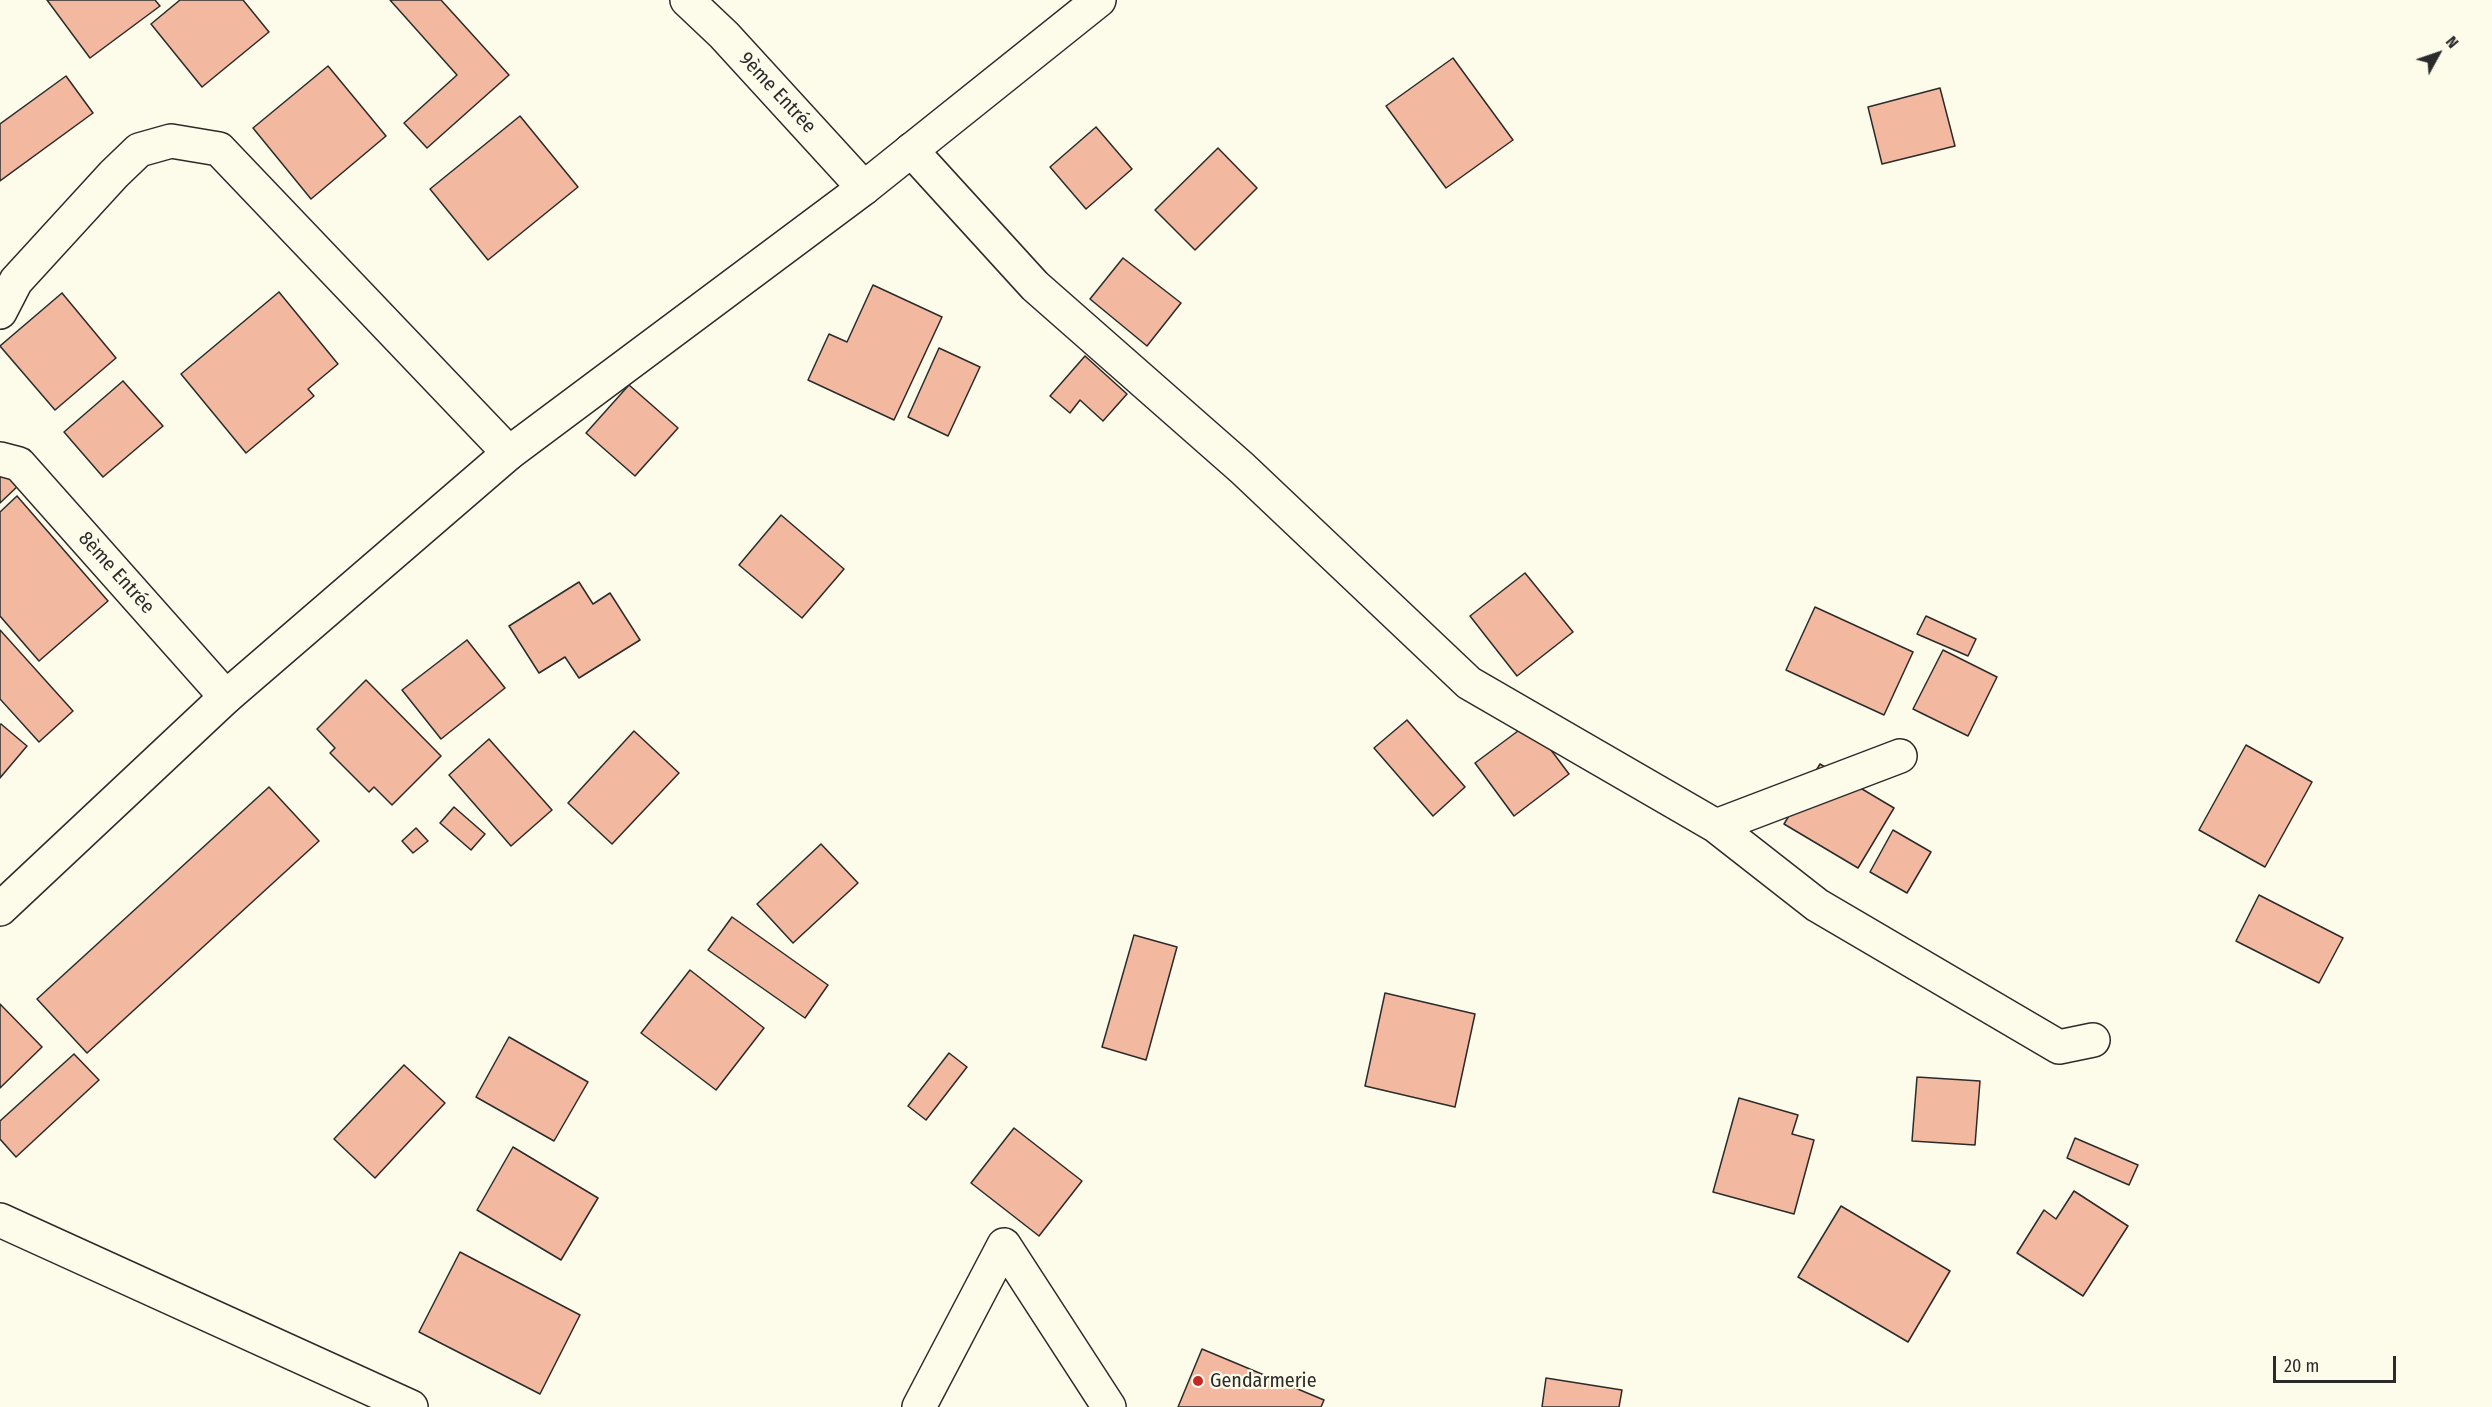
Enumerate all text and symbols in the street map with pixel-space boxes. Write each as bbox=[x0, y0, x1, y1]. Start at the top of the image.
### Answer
north arrow bbox=[2408, 24, 2468, 84]
text: N bbox=[2442, 32, 2463, 52]
street label: 9ème Entrée bbox=[733, 48, 821, 138]
street label: 8ème Entrée bbox=[73, 527, 159, 619]
scale bar bbox=[2276, 1344, 2399, 1382]
text: 20 m bbox=[2284, 1355, 2319, 1377]
place label: Gendarmerie bbox=[1210, 1369, 1317, 1393]
marker: Gendarmerie bbox=[1191, 1374, 1205, 1388]

